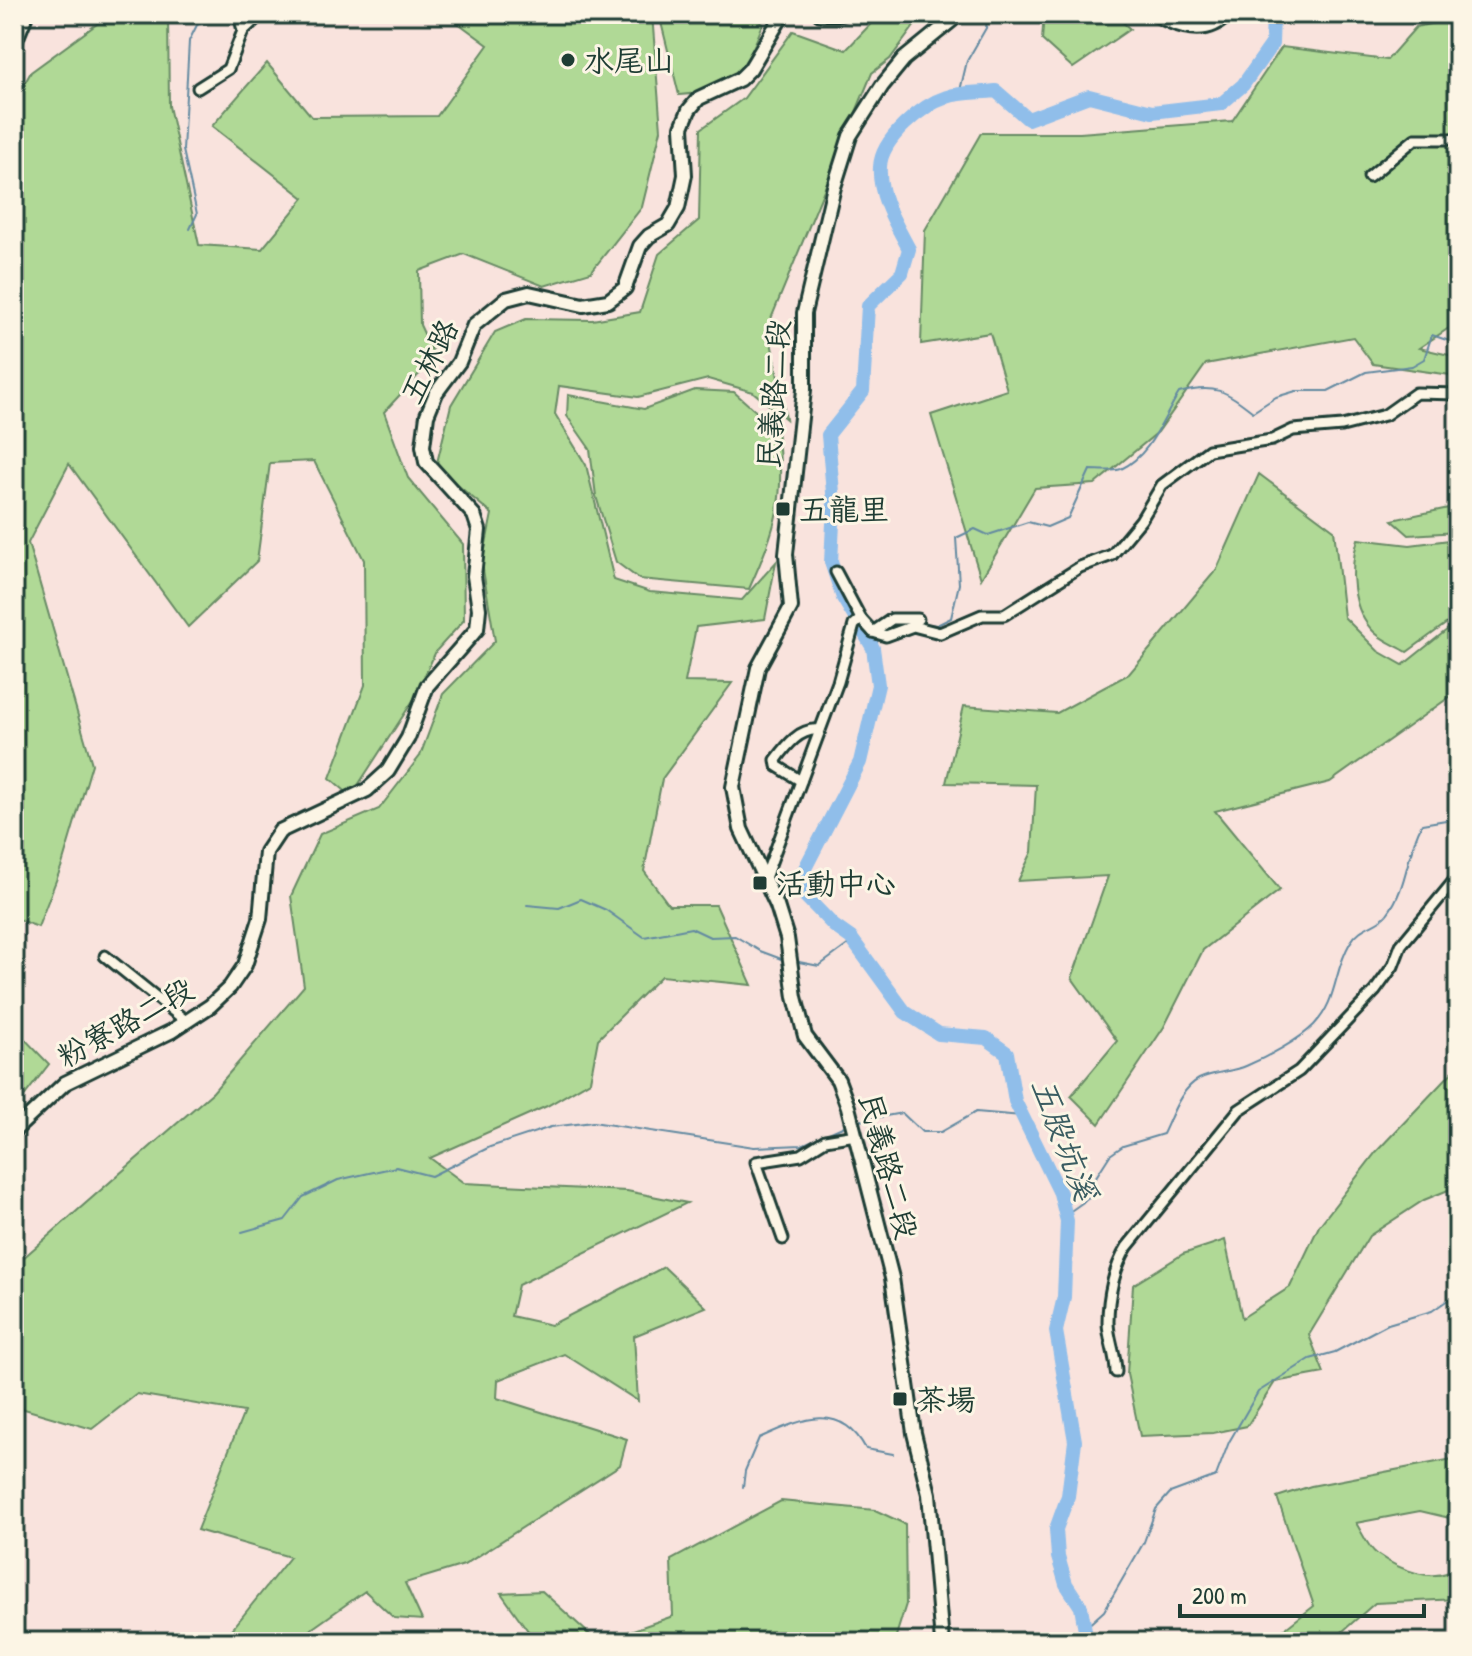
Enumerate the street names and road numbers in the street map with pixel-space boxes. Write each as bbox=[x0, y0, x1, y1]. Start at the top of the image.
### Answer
street label: 五林路 bbox=[391, 312, 467, 410]
street label: 民義路二段 bbox=[748, 318, 798, 470]
street label: 粉寮路二段 bbox=[50, 968, 200, 1076]
street label: 民義路二段 bbox=[850, 1088, 928, 1244]

